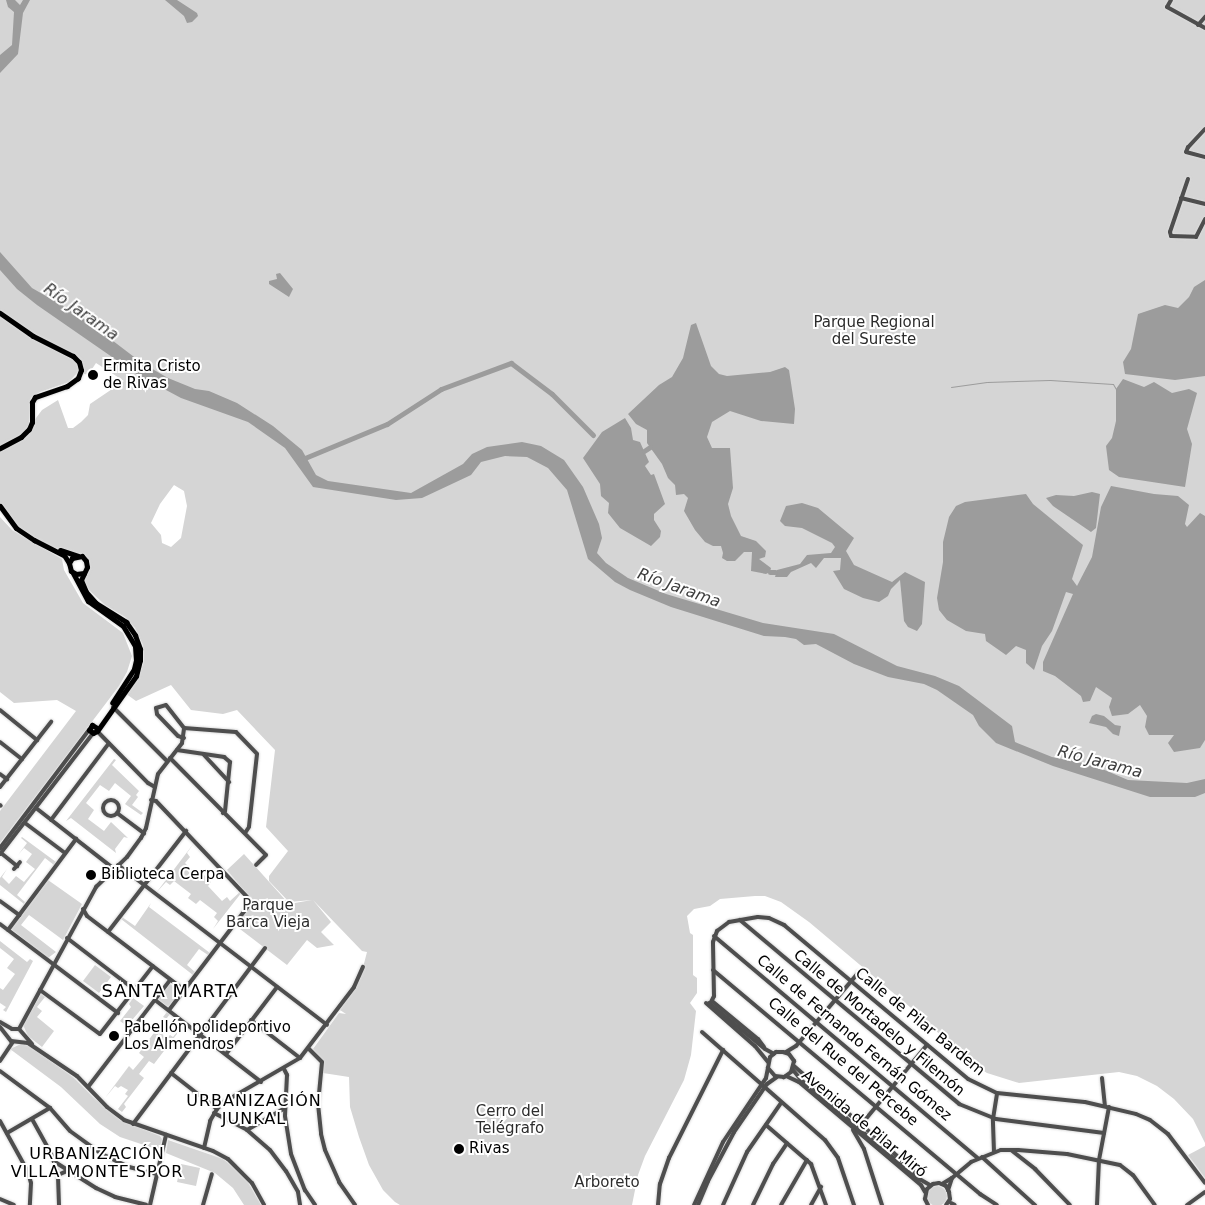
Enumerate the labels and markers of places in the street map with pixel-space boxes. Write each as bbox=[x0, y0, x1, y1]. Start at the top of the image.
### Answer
place label: Ermita Cristo de Rivas bbox=[103, 357, 201, 392]
marker: Ermita Cristo de Rivas bbox=[87, 369, 99, 381]
place label: Biblioteca Cerpa bbox=[101, 866, 224, 884]
marker: Biblioteca Cerpa bbox=[85, 869, 97, 881]
place label: Pabellón polideportivo Los Almendros bbox=[124, 1018, 291, 1053]
marker: Pabellón polideportivo Los Almendros bbox=[108, 1030, 120, 1042]
place label: Rivas bbox=[469, 1140, 509, 1158]
marker: Rivas bbox=[453, 1143, 465, 1155]

